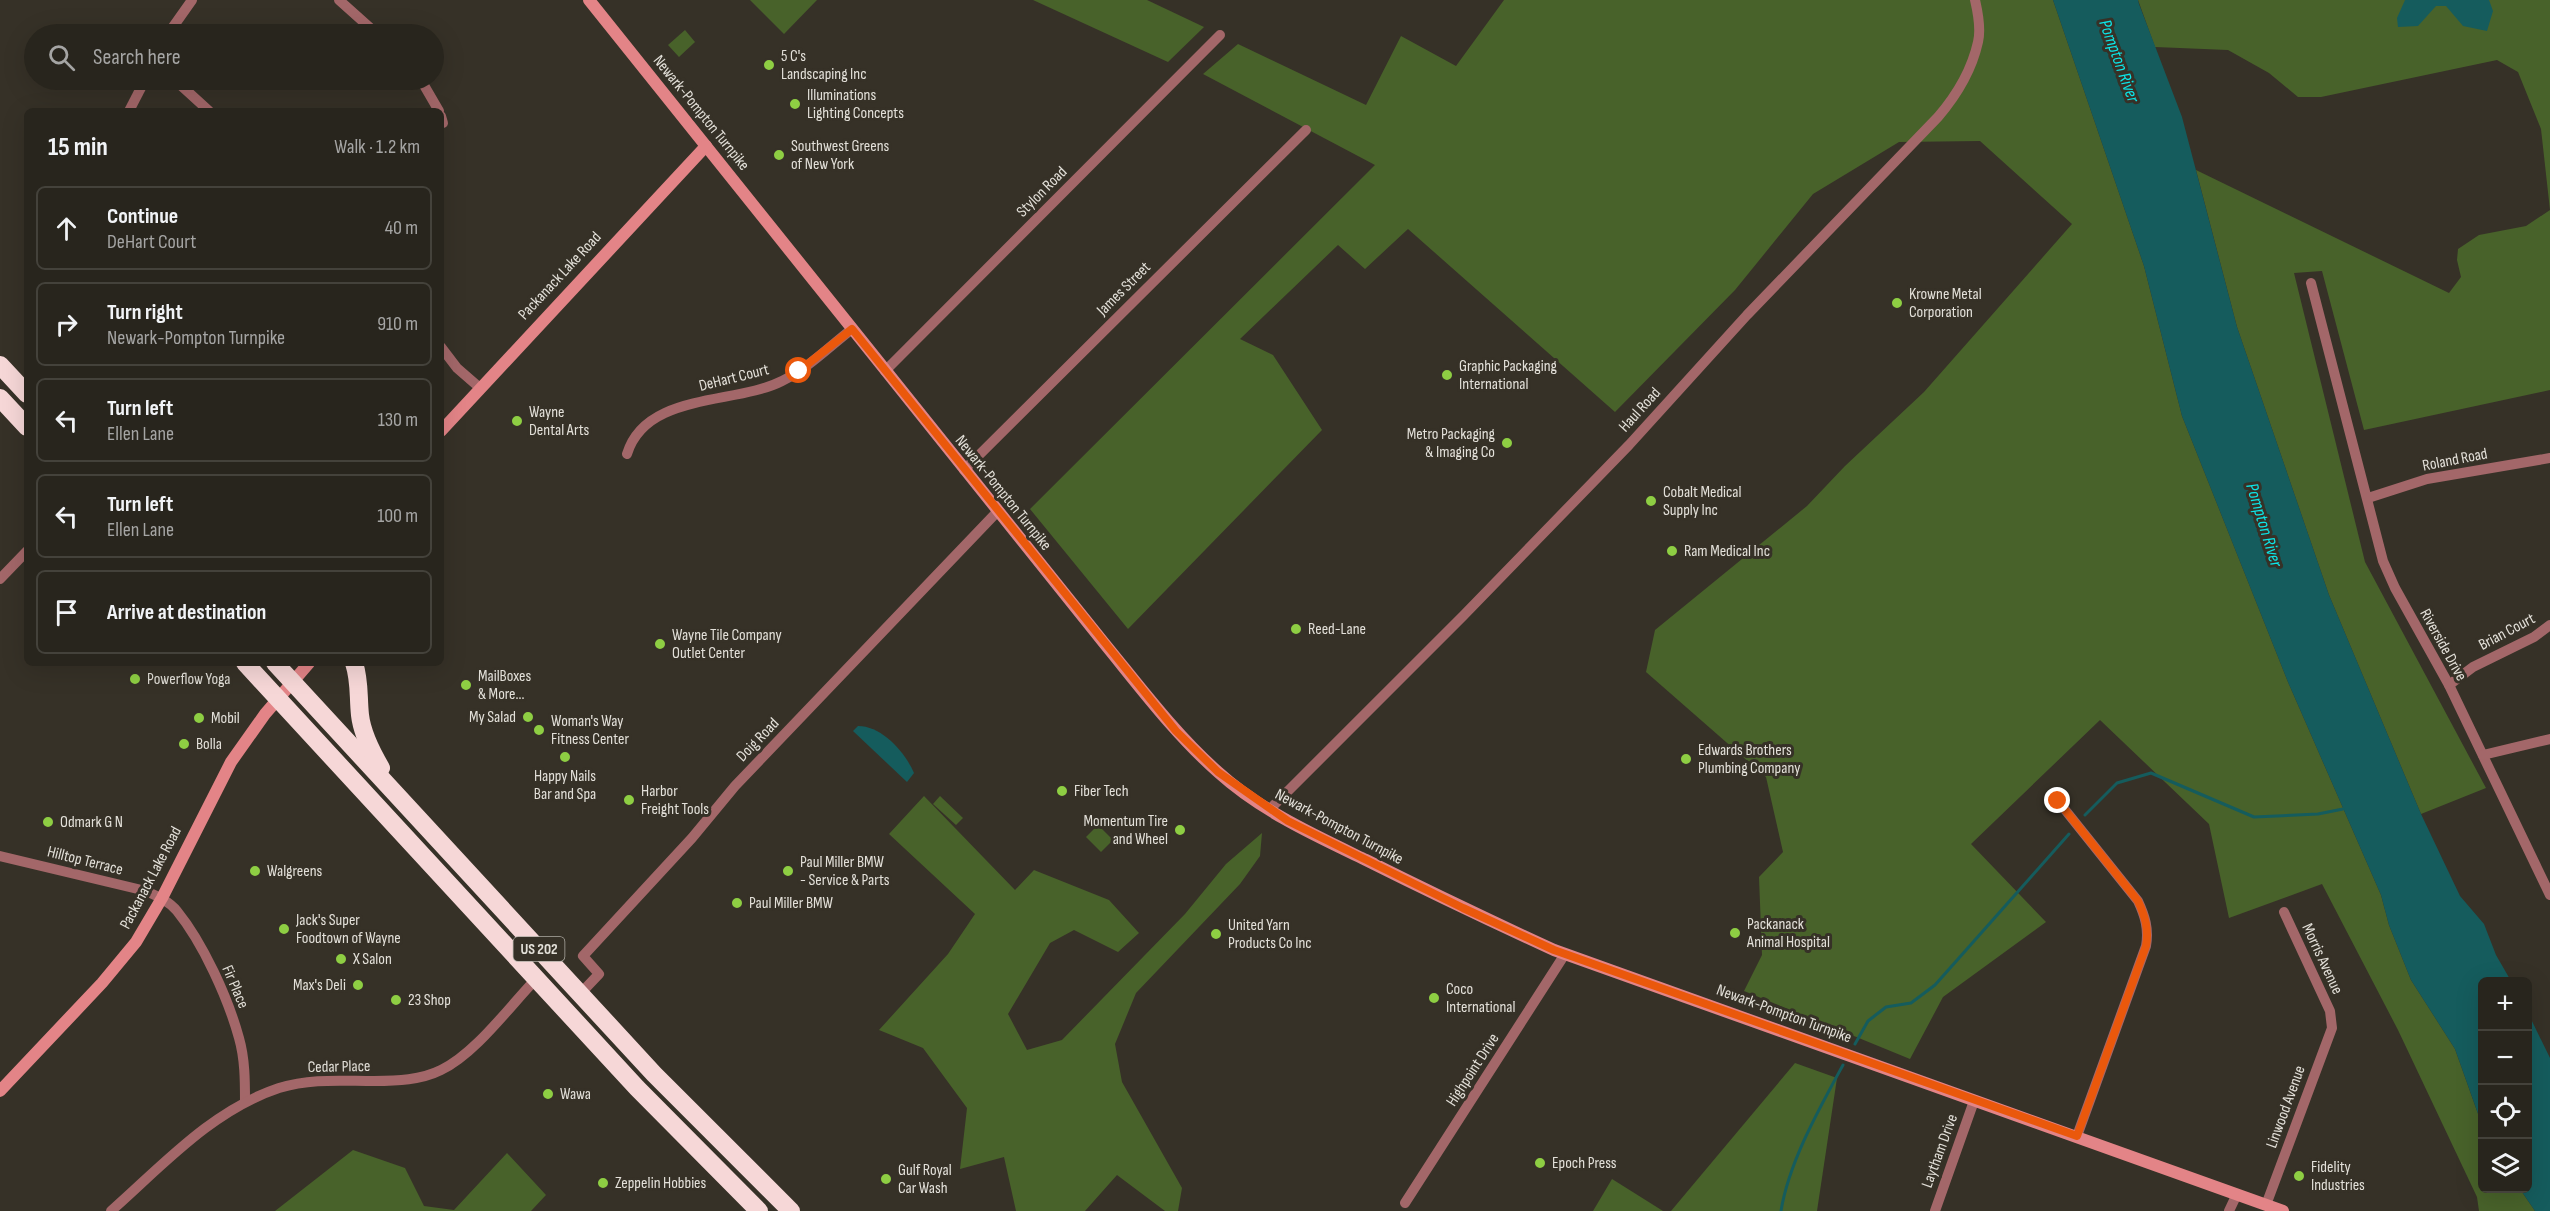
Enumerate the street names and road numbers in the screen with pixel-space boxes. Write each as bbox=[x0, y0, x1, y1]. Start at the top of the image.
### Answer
street label: Newark-Pompton Turnpike bbox=[649, 52, 753, 174]
street label: Stylon Road bbox=[1013, 163, 1071, 221]
street label: Packanack Lake Road bbox=[515, 228, 605, 324]
street label: James Street bbox=[1092, 258, 1155, 321]
street label: DeHart Court bbox=[697, 360, 771, 396]
street label: Haul Road bbox=[1615, 384, 1665, 436]
street label: Newark-Pompton Turnpike bbox=[951, 432, 1055, 554]
street label: Roland Road bbox=[2421, 444, 2489, 476]
street label: Riverside Drive bbox=[2415, 606, 2471, 684]
street label: Brian Court bbox=[2476, 609, 2538, 655]
street label: Doig Road bbox=[733, 714, 783, 766]
street label: Newark-Pompton Turnpike bbox=[1272, 785, 1406, 869]
street label: Packanack Lake Road bbox=[116, 824, 186, 932]
street label: Hilltop Terrace bbox=[45, 842, 125, 880]
street label: Morris Avenue bbox=[2297, 921, 2347, 997]
road number: US 202 bbox=[514, 937, 564, 961]
street label: Fir Place bbox=[217, 963, 253, 1011]
street label: Newark-Pompton Turnpike bbox=[1714, 981, 1854, 1047]
street label: Highpoint Drive bbox=[1442, 1030, 1504, 1110]
street label: Cedar Place bbox=[307, 1057, 371, 1077]
street label: Linwood Avenue bbox=[2262, 1063, 2310, 1151]
street label: Laytham Drive bbox=[1918, 1112, 1962, 1190]

